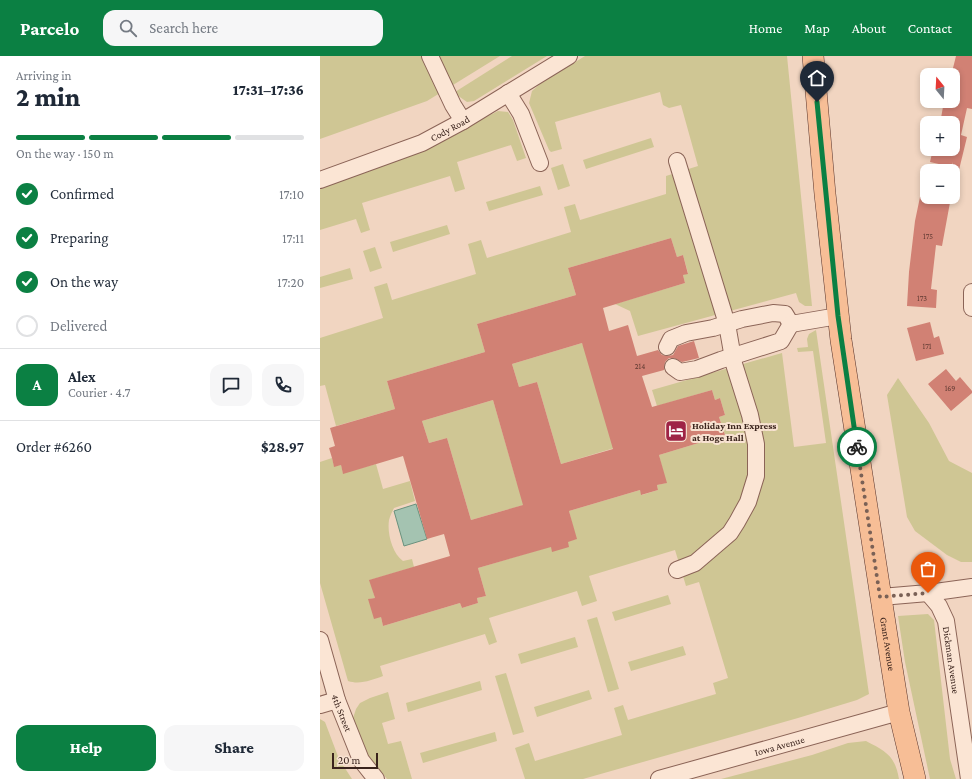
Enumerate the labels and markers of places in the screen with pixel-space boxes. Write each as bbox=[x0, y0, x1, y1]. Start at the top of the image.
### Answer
pin bbox=[800, 61, 834, 102]
hotel icon: Holiday Inn Express at Hoge Hall bbox=[663, 418, 689, 444]
place label: Holiday Inn Express at Hoge Hall bbox=[692, 420, 776, 443]
pin bbox=[911, 552, 945, 593]

